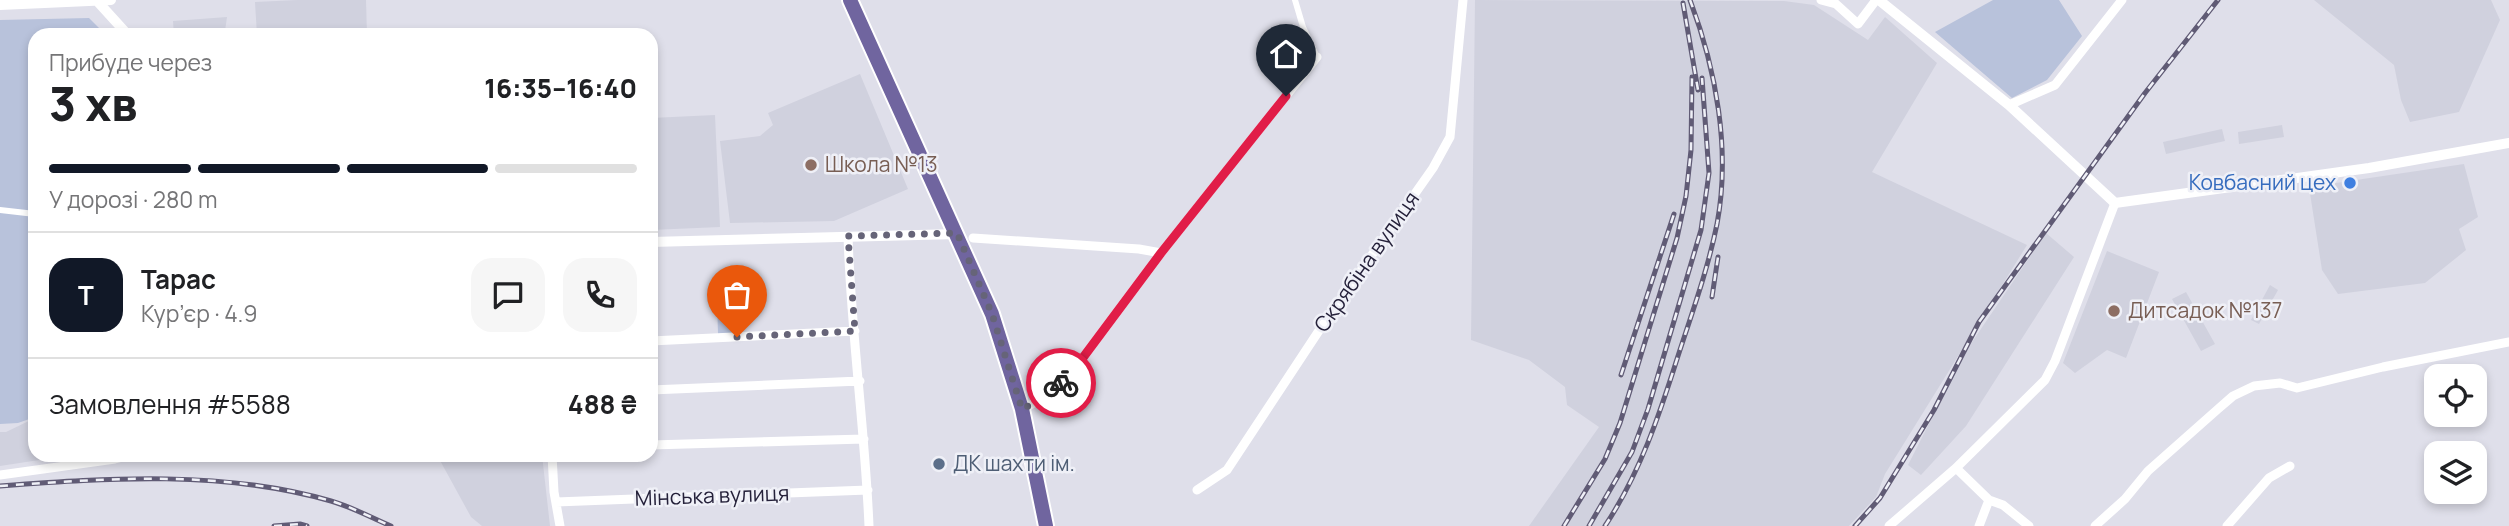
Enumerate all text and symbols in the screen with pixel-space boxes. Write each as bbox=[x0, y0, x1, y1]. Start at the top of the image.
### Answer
pin bbox=[1256, 24, 1316, 96]
icon: home bbox=[1267, 35, 1305, 73]
text: Прибуде через bbox=[49, 46, 212, 78]
text: 16:35–16:40 bbox=[484, 70, 637, 106]
text: 3 хв bbox=[49, 72, 137, 135]
place label: Школа №13 bbox=[825, 150, 938, 178]
marker: Школа №13 bbox=[803, 157, 819, 173]
place label: Ковбасний цех bbox=[2189, 168, 2336, 196]
marker: Ковбасний цех bbox=[2342, 175, 2358, 191]
text: У дорозі · 280 m bbox=[49, 183, 217, 215]
street label: Скрябіна вулиця bbox=[1307, 186, 1425, 337]
button: chat bbox=[471, 258, 545, 332]
button: phone bbox=[563, 258, 637, 332]
text: Тарас bbox=[141, 261, 216, 297]
pin bbox=[707, 265, 767, 337]
icon: bag bbox=[718, 276, 756, 314]
text: Т bbox=[78, 277, 94, 313]
place label: Дитсадок №137 bbox=[2128, 296, 2282, 324]
text: Кур’єр · 4.9 bbox=[141, 297, 258, 329]
marker: Дитсадок №137 bbox=[2106, 303, 2122, 319]
courier bbox=[1026, 348, 1096, 418]
icon: bike bbox=[1042, 364, 1080, 402]
map controls bbox=[2424, 364, 2487, 504]
button: locate bbox=[2424, 364, 2487, 427]
text: Замовлення #5588 bbox=[49, 386, 291, 422]
text: 488 ₴ bbox=[568, 386, 637, 422]
button: layers bbox=[2424, 441, 2487, 504]
place label: ДК шахти ім. bbox=[953, 449, 1075, 477]
marker: ДК шахти ім. bbox=[931, 456, 947, 472]
street label: Мінська вулиця bbox=[634, 478, 790, 512]

